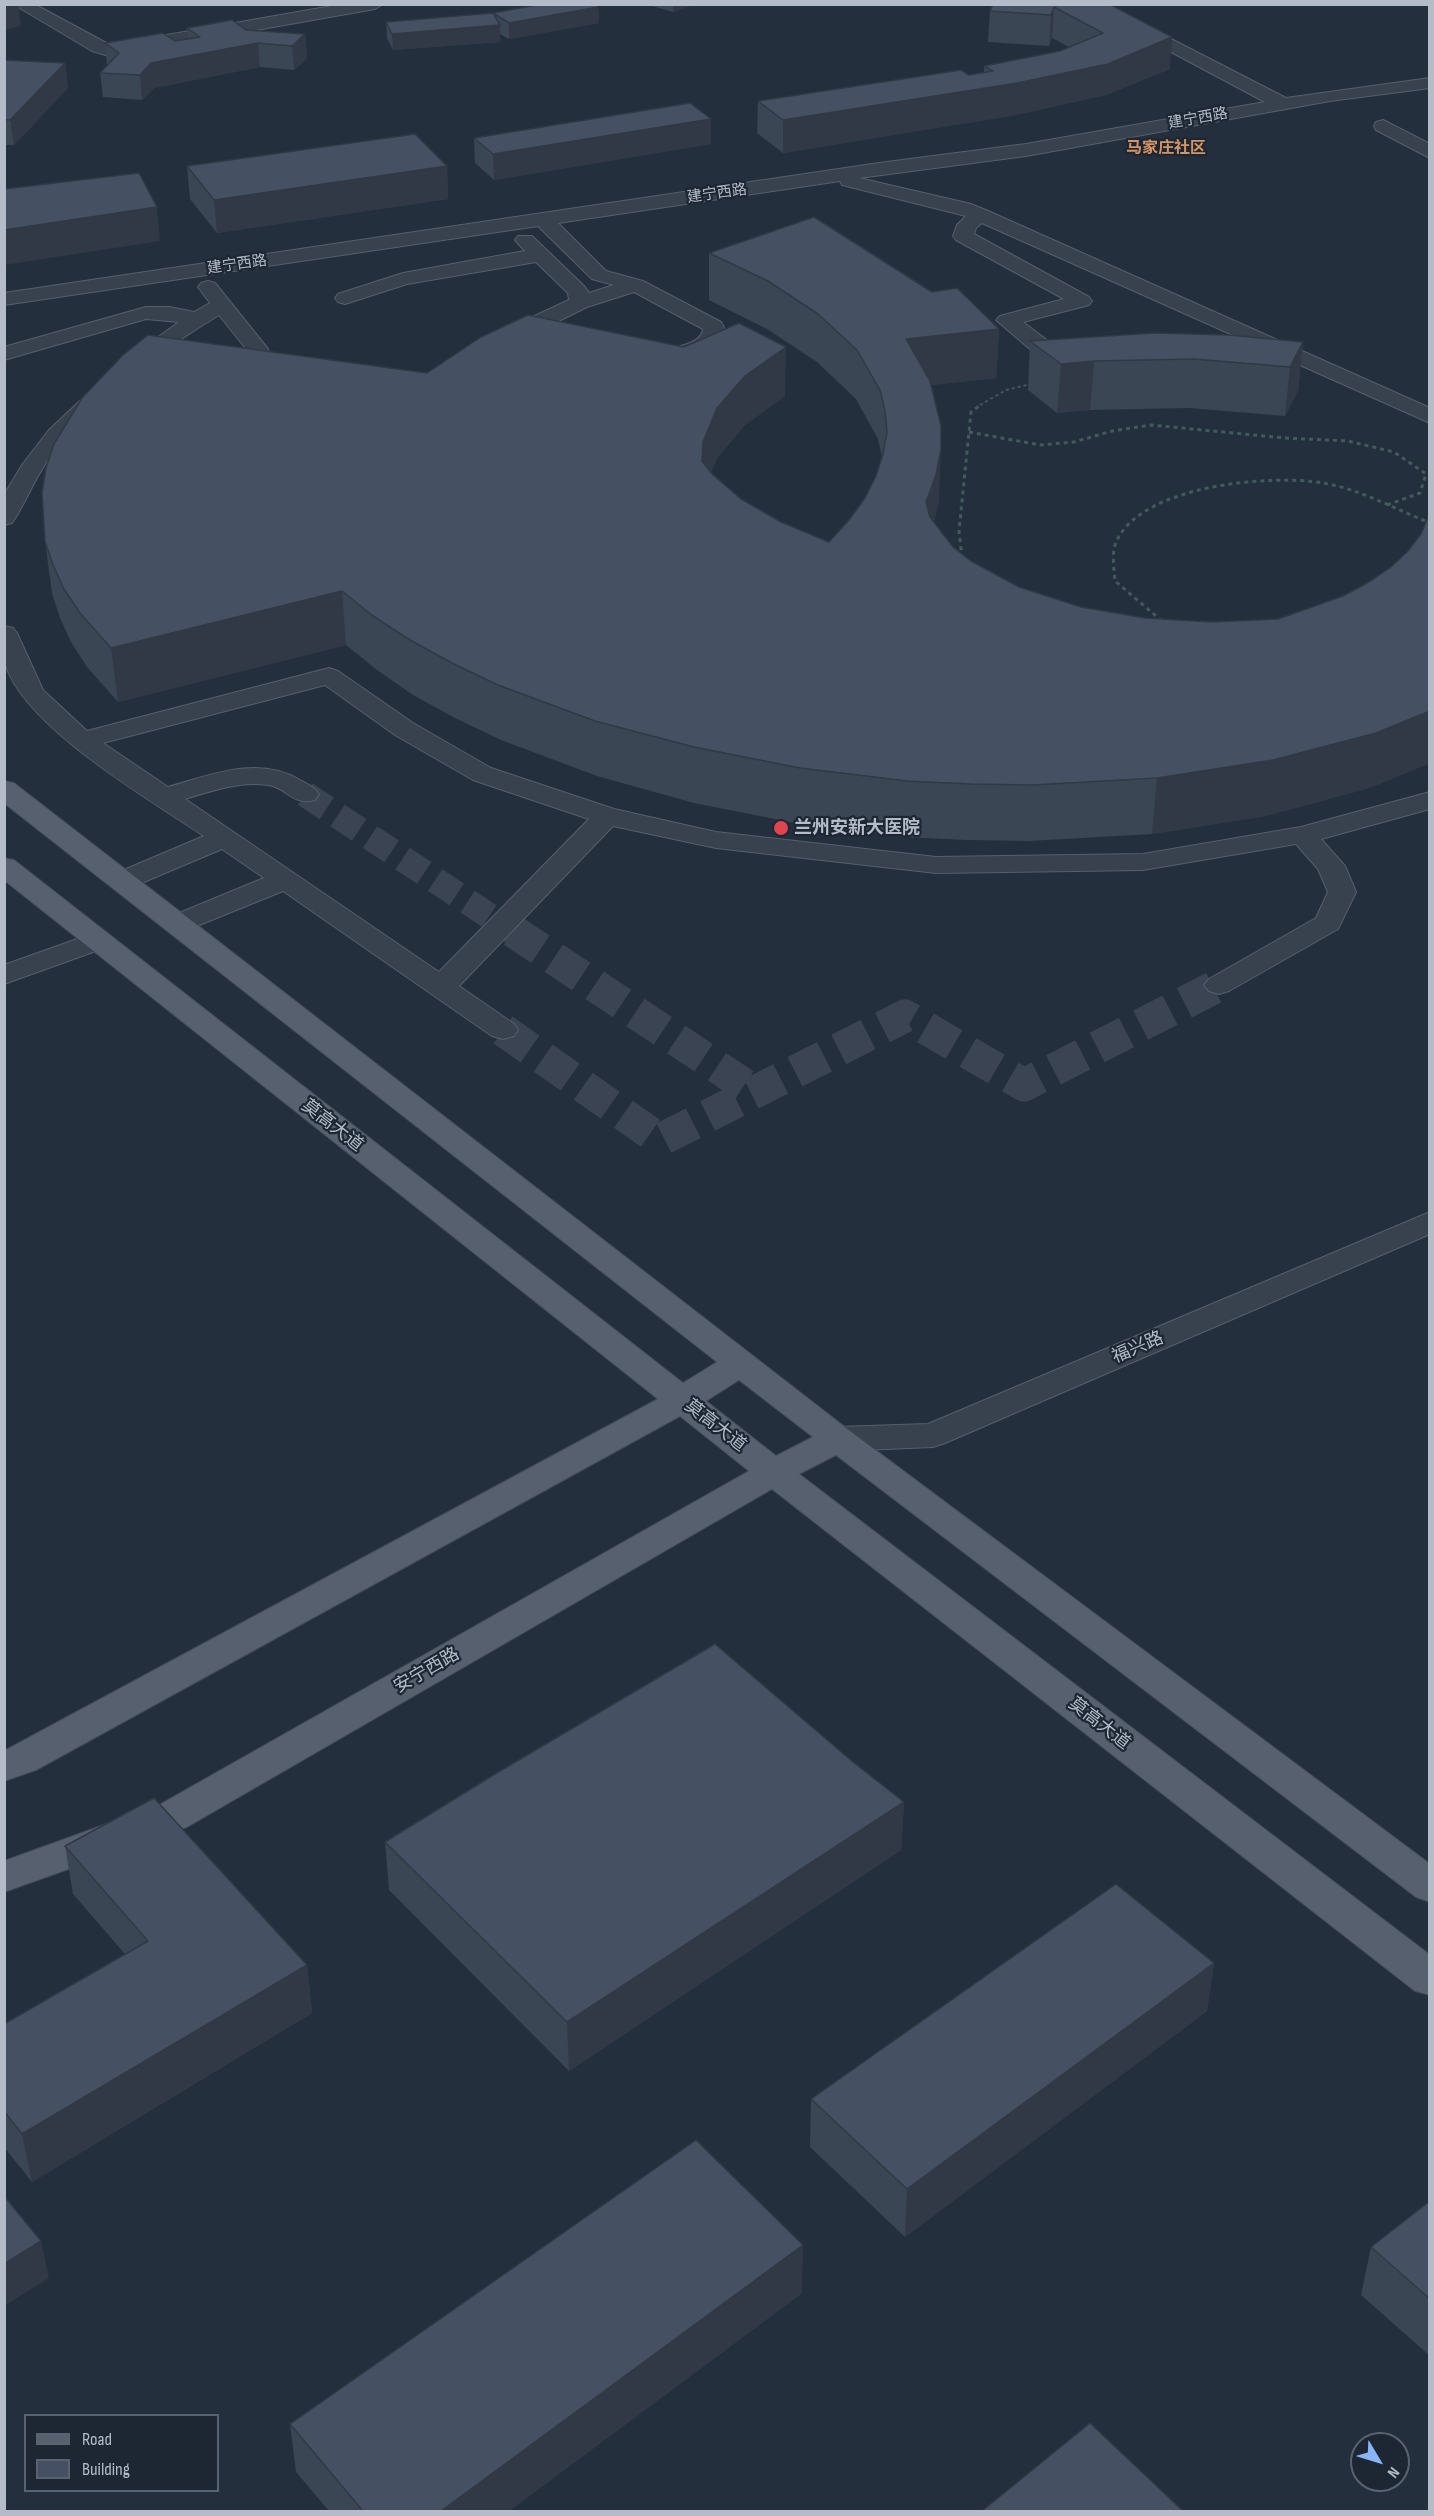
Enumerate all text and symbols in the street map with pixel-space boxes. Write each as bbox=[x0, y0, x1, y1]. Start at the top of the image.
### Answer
street label: 建宁西路 bbox=[1167, 105, 1229, 133]
district label: 马家庄社区 bbox=[1126, 139, 1206, 159]
street label: 建宁西路 bbox=[686, 181, 748, 207]
street label: 建宁西路 bbox=[206, 252, 268, 278]
place label: 兰州安新大医院 bbox=[794, 817, 920, 839]
marker: 兰州安新大医院 bbox=[772, 819, 790, 837]
street label: 莫高大道 bbox=[297, 1095, 367, 1157]
street label: 福兴路 bbox=[1109, 1328, 1167, 1368]
street label: 莫高大道 bbox=[680, 1395, 750, 1457]
street label: 安宁西路 bbox=[390, 1644, 464, 1698]
street label: 莫高大道 bbox=[1064, 1693, 1134, 1755]
legend bbox=[24, 2414, 219, 2492]
text: Road bbox=[82, 2429, 112, 2450]
north arrow bbox=[1350, 2432, 1410, 2492]
text: Building bbox=[82, 2459, 130, 2480]
text: N bbox=[1383, 2463, 1403, 2481]

